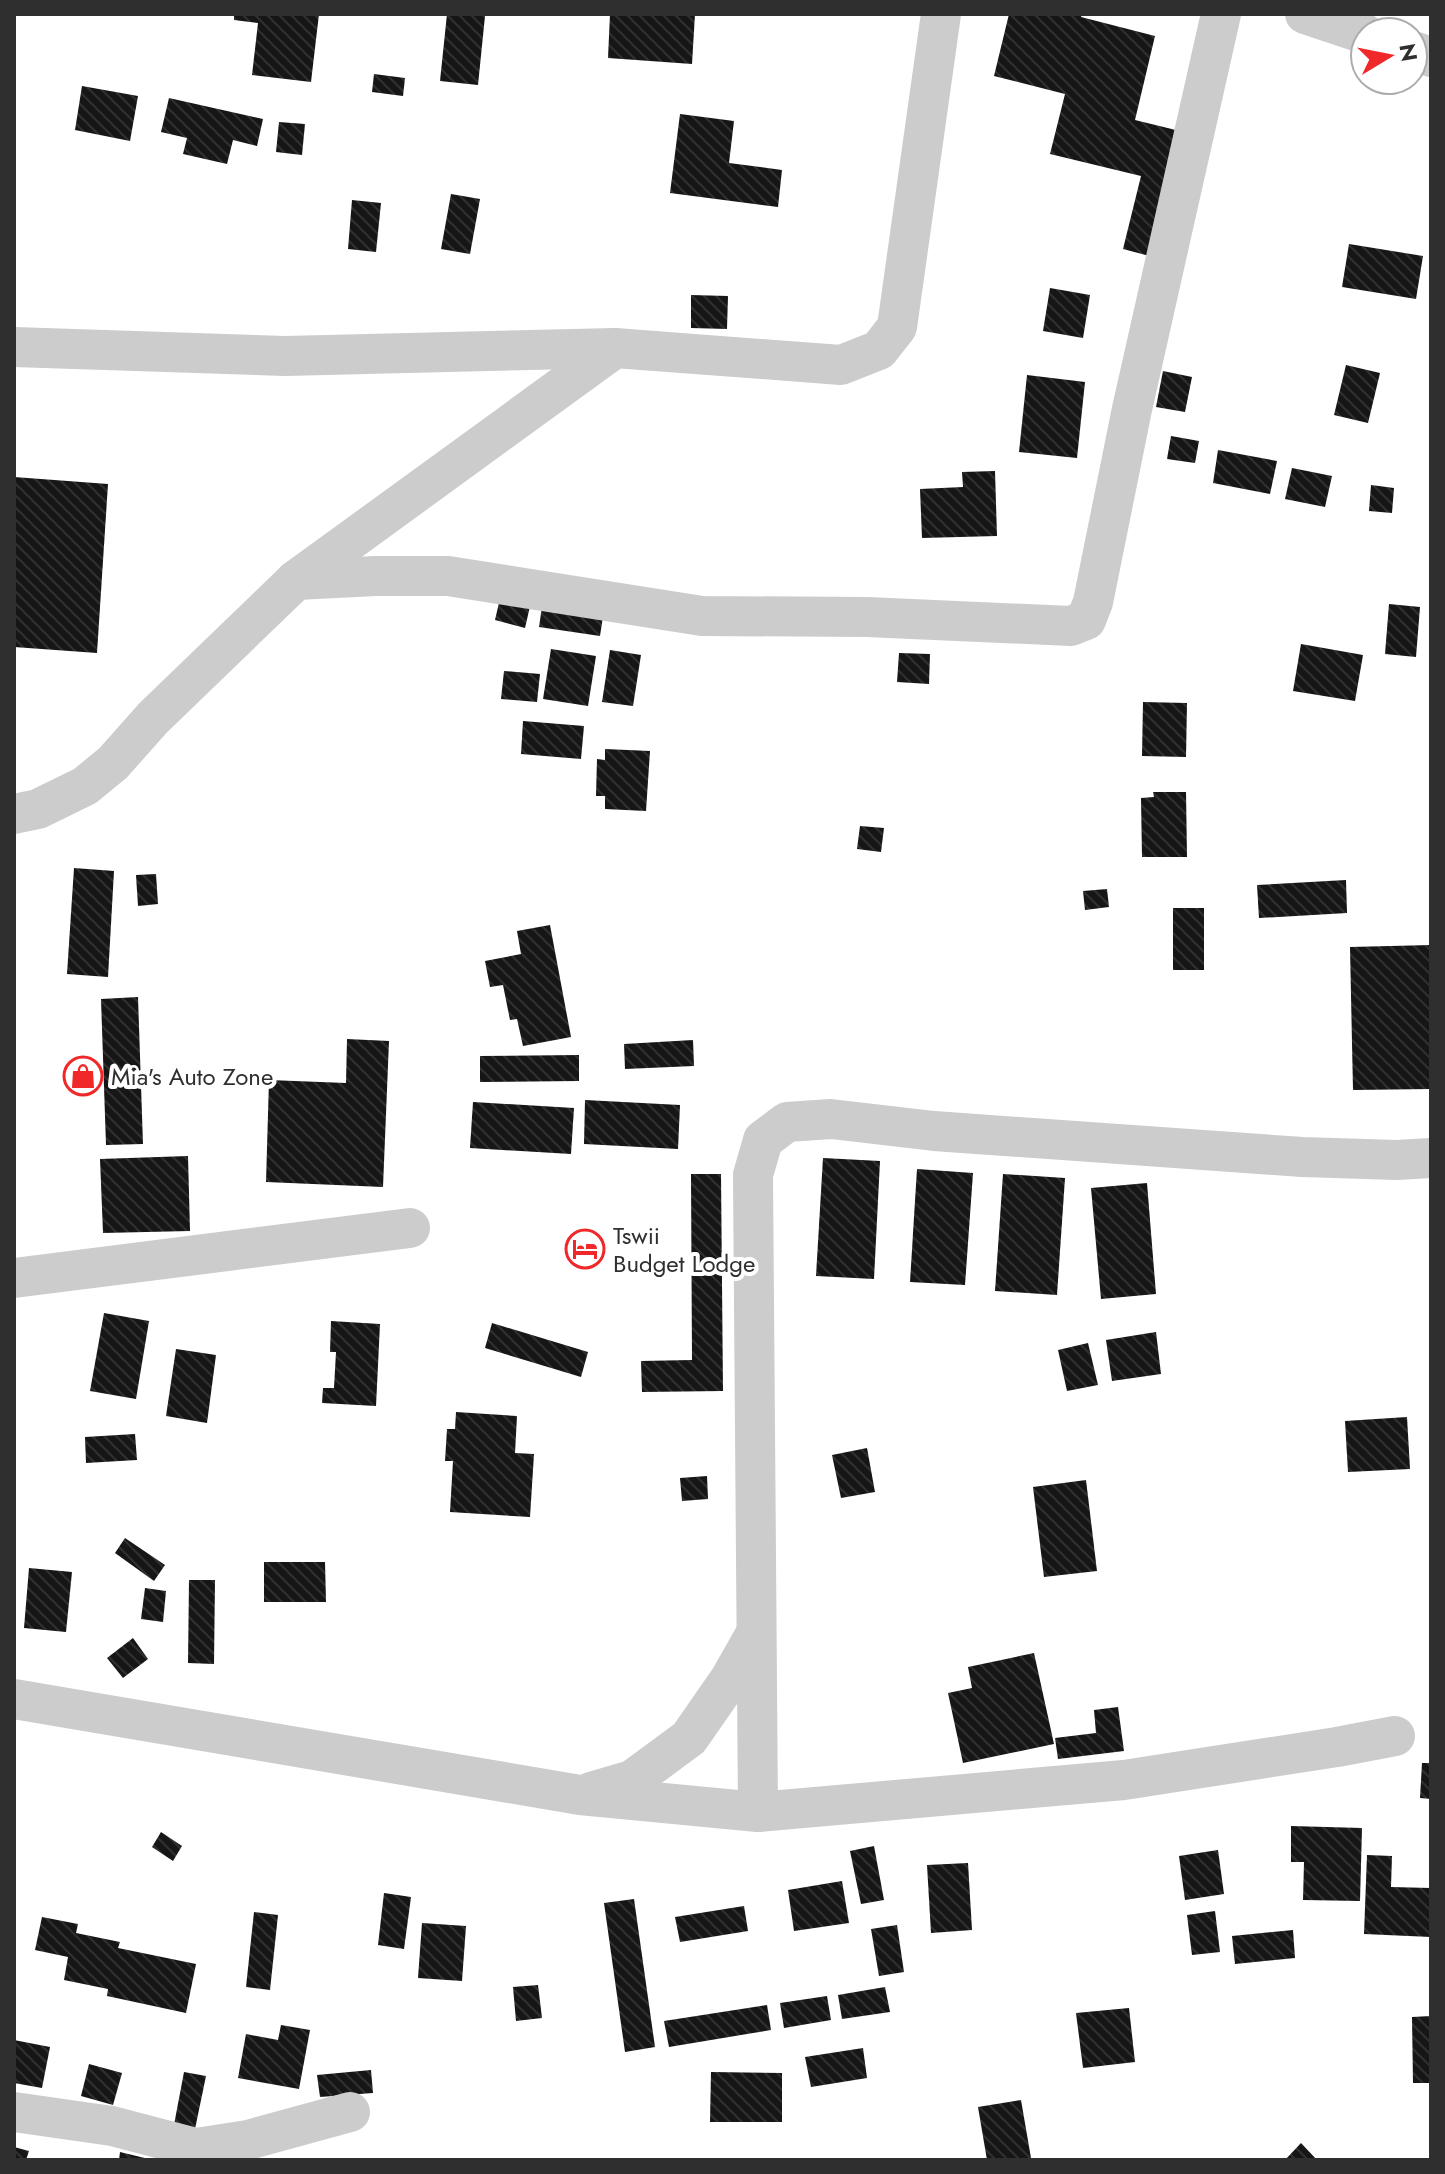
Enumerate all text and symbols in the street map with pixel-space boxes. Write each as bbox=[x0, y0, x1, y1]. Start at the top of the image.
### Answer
north arrow bbox=[1349, 16, 1429, 96]
text: N bbox=[1391, 41, 1426, 64]
shop icon: Mia's Auto Zone bbox=[62, 1055, 104, 1097]
place label: Mia's Auto Zone bbox=[111, 1059, 273, 1094]
place label: Tswii Budget Lodge bbox=[613, 1218, 755, 1281]
hotel icon: Tswii Budget Lodge bbox=[564, 1228, 606, 1270]

